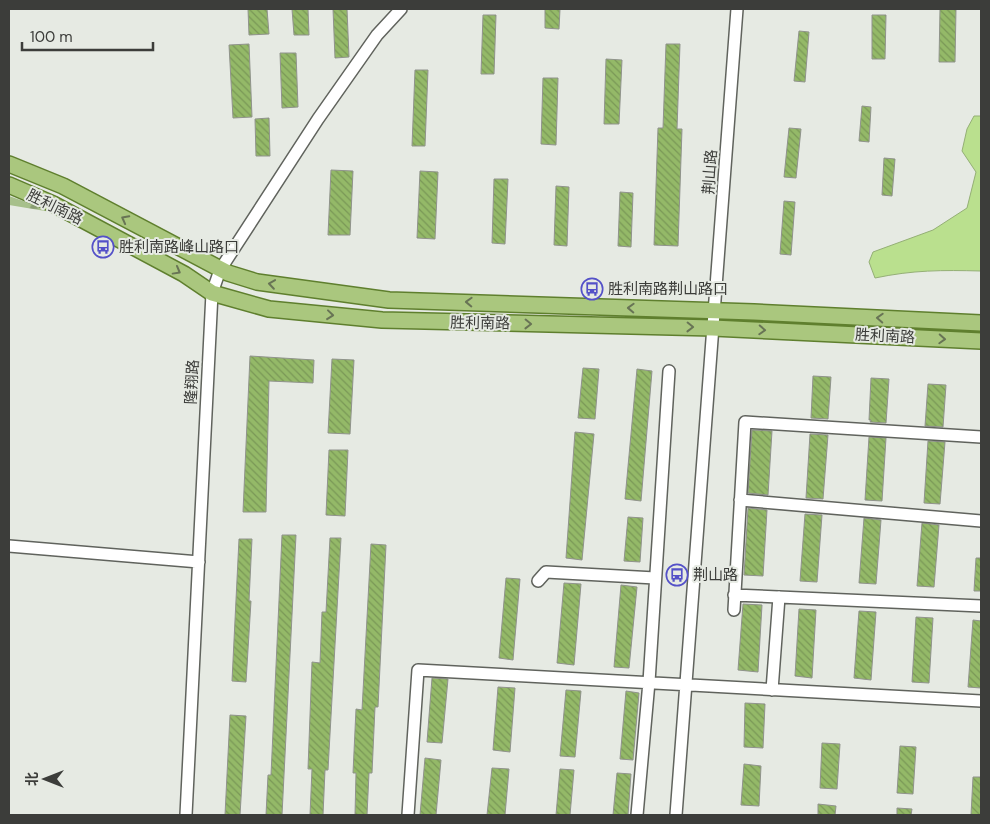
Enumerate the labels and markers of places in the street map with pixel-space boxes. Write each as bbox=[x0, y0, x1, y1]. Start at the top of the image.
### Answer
bus stop icon: 胜利南路峰山路口 bbox=[91, 235, 115, 259]
place label: 胜利南路峰山路口 bbox=[119, 237, 239, 257]
bus stop icon: 胜利南路荆山路口 bbox=[580, 277, 604, 301]
place label: 胜利南路荆山路口 bbox=[608, 279, 728, 299]
bus stop icon: 荆山路 bbox=[665, 563, 689, 587]
place label: 荆山路 bbox=[693, 565, 738, 585]

